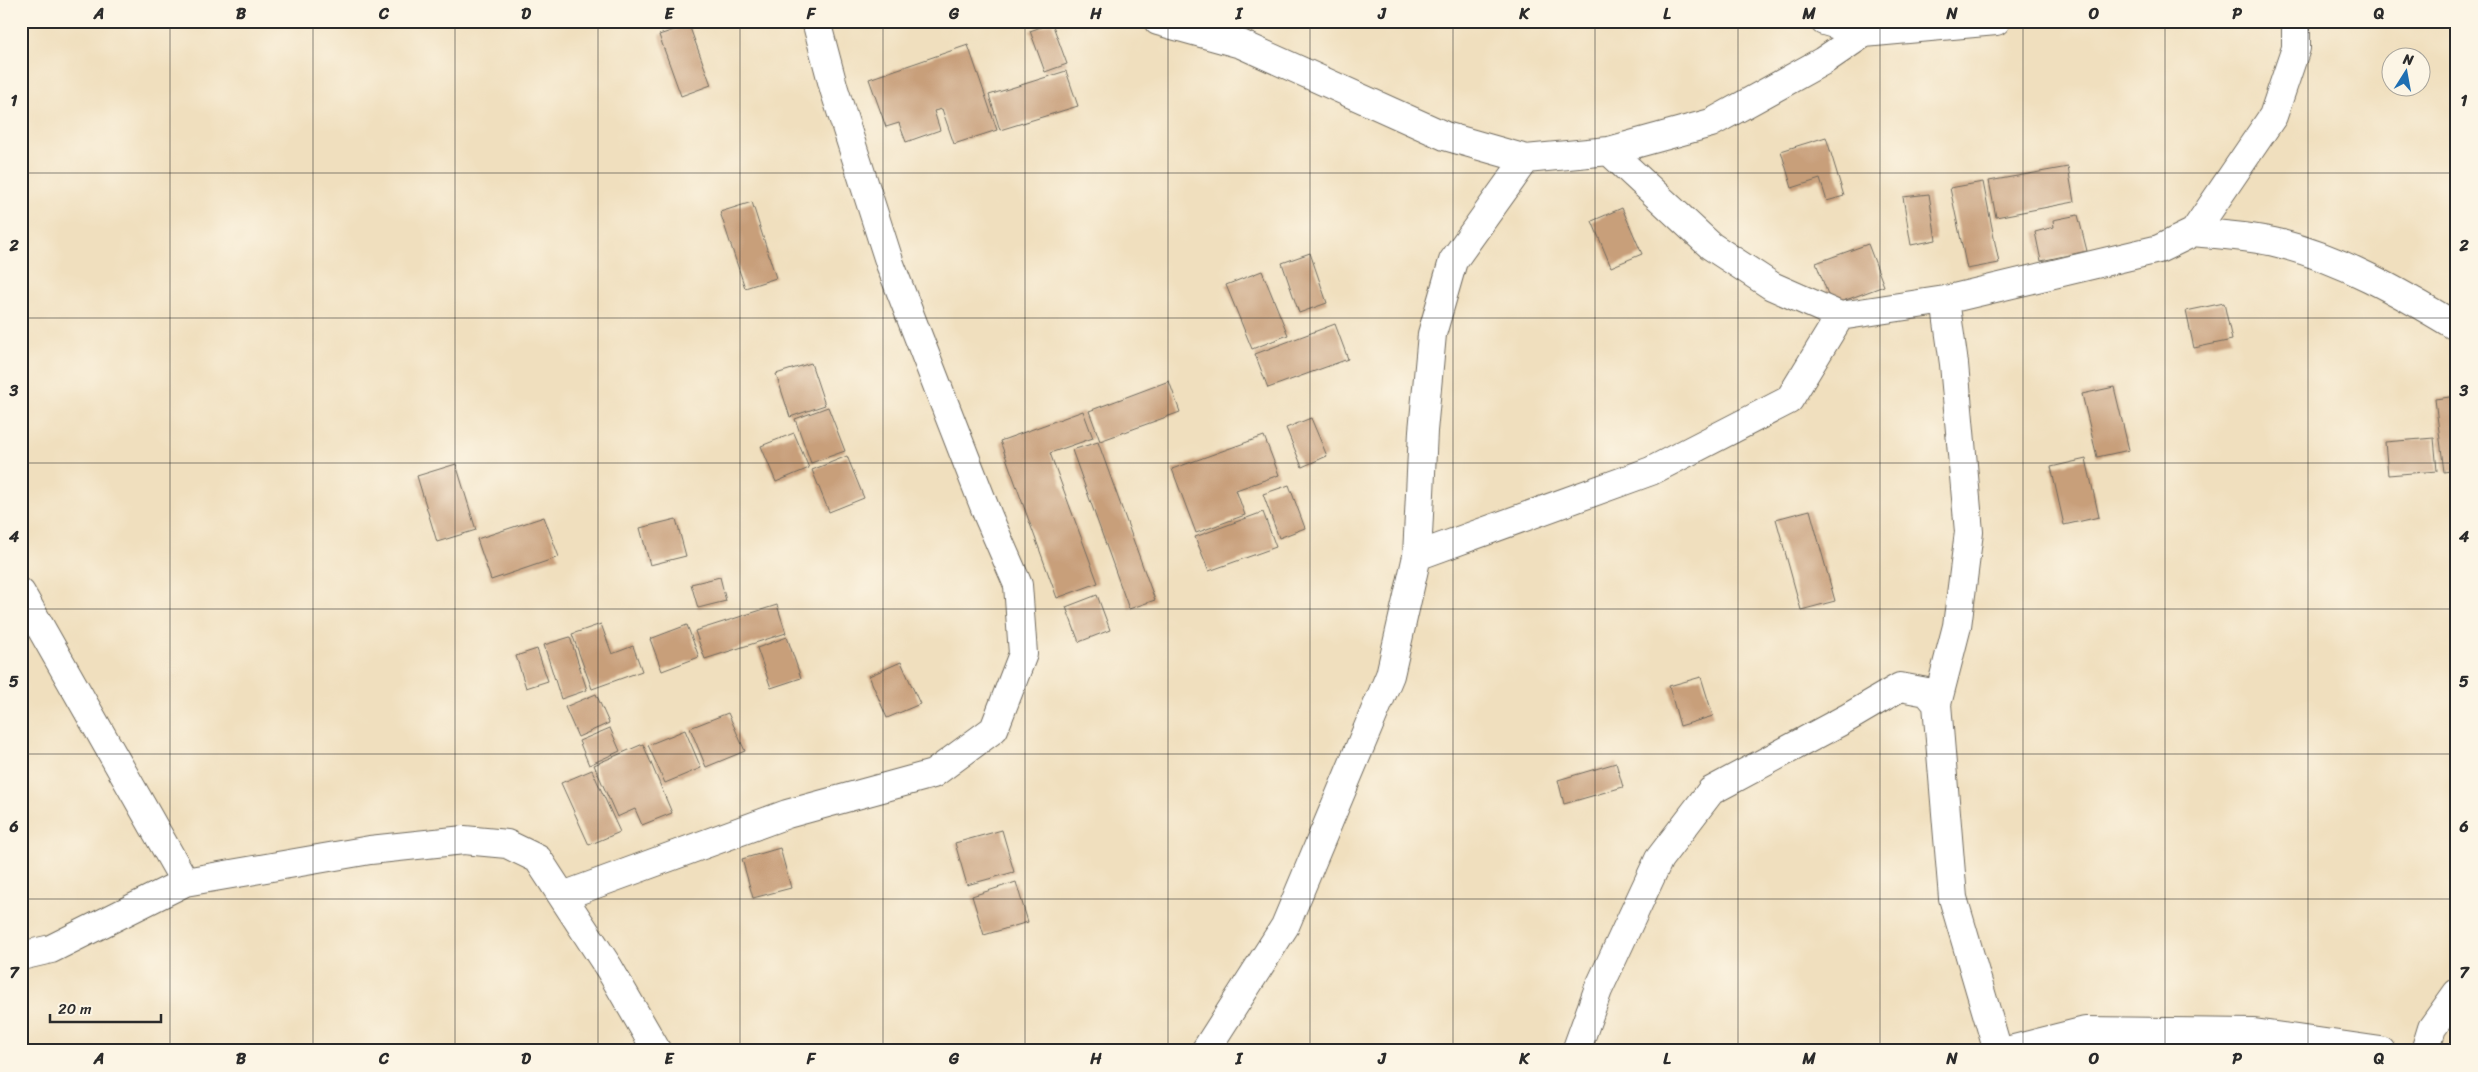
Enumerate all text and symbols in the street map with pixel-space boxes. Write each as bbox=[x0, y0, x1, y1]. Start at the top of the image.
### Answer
text: A bbox=[93, 0, 104, 28]
text: B bbox=[236, 0, 247, 28]
text: C bbox=[378, 0, 390, 28]
text: D bbox=[521, 0, 531, 28]
text: E bbox=[665, 0, 675, 28]
text: F bbox=[806, 0, 817, 28]
text: G bbox=[948, 0, 960, 28]
text: H bbox=[1089, 0, 1102, 28]
text: I bbox=[1235, 0, 1244, 28]
text: J bbox=[1377, 0, 1387, 28]
text: K bbox=[1518, 0, 1530, 28]
text: L bbox=[1663, 0, 1671, 28]
text: M bbox=[1801, 0, 1816, 28]
text: N bbox=[1945, 0, 1958, 28]
text: O bbox=[2088, 0, 2100, 28]
text: P bbox=[2232, 0, 2242, 28]
text: Q bbox=[2373, 0, 2385, 28]
text: N bbox=[2400, 46, 2416, 73]
north arrow bbox=[2380, 48, 2430, 98]
text: 1 bbox=[11, 86, 18, 115]
text: 1 bbox=[2461, 86, 2468, 115]
text: 2 bbox=[8, 231, 19, 260]
text: 2 bbox=[2458, 231, 2469, 260]
text: 3 bbox=[9, 376, 19, 405]
text: 3 bbox=[2459, 376, 2469, 405]
text: 4 bbox=[8, 522, 19, 551]
text: 4 bbox=[2458, 522, 2469, 551]
text: 5 bbox=[9, 667, 19, 696]
text: 5 bbox=[2459, 667, 2469, 696]
text: 6 bbox=[8, 812, 19, 841]
text: 6 bbox=[2458, 812, 2469, 841]
text: 7 bbox=[9, 958, 20, 987]
text: 7 bbox=[2459, 958, 2470, 987]
scale bar bbox=[50, 992, 161, 1024]
text: 20 m bbox=[58, 996, 92, 1022]
text: A bbox=[93, 1044, 104, 1072]
text: B bbox=[236, 1044, 247, 1072]
text: C bbox=[378, 1044, 390, 1072]
text: D bbox=[521, 1044, 531, 1072]
text: E bbox=[665, 1044, 675, 1072]
text: F bbox=[806, 1044, 817, 1072]
text: G bbox=[948, 1044, 960, 1072]
text: H bbox=[1089, 1044, 1102, 1072]
text: I bbox=[1235, 1044, 1244, 1072]
text: J bbox=[1377, 1044, 1387, 1072]
text: K bbox=[1518, 1044, 1530, 1072]
text: L bbox=[1663, 1044, 1671, 1072]
text: M bbox=[1801, 1044, 1816, 1072]
text: N bbox=[1945, 1044, 1958, 1072]
text: O bbox=[2088, 1044, 2100, 1072]
text: P bbox=[2232, 1044, 2242, 1072]
text: Q bbox=[2373, 1044, 2385, 1072]

